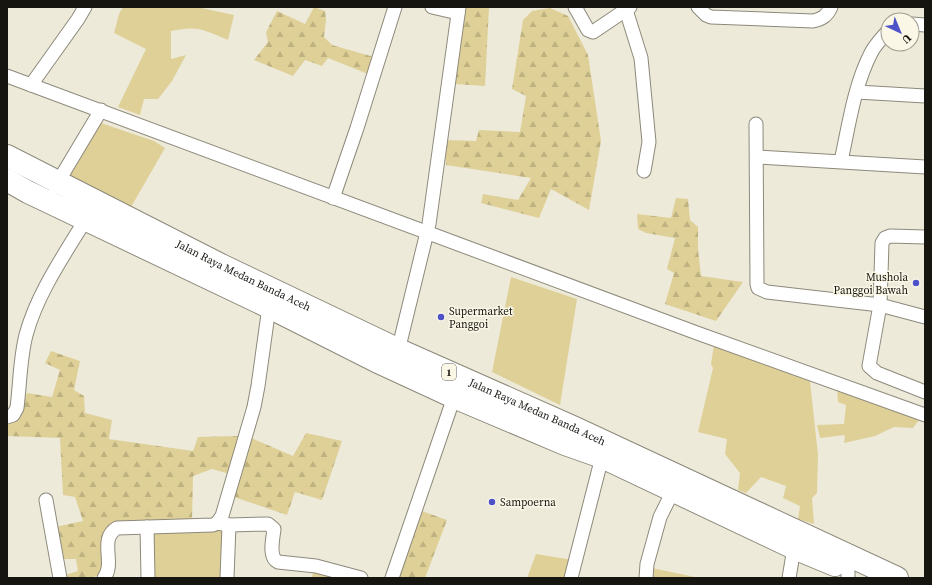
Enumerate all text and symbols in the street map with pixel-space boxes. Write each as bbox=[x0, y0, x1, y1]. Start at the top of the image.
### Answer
north arrow bbox=[880, 12, 920, 52]
text: U bbox=[898, 31, 915, 47]
street label: Jalan Raya Medan Banda Aceh bbox=[173, 236, 314, 315]
place label: Mushola Panggoi Bawah bbox=[834, 270, 908, 298]
marker: Mushola Panggoi Bawah bbox=[911, 278, 921, 288]
place label: Supermarket Panggoi bbox=[449, 304, 513, 332]
marker: Supermarket Panggoi bbox=[436, 312, 446, 322]
road number: 1 bbox=[442, 364, 456, 380]
street label: Jalan Raya Medan Banda Aceh bbox=[466, 375, 608, 449]
place label: Sampoerna bbox=[500, 495, 556, 510]
marker: Sampoerna bbox=[487, 497, 497, 507]

